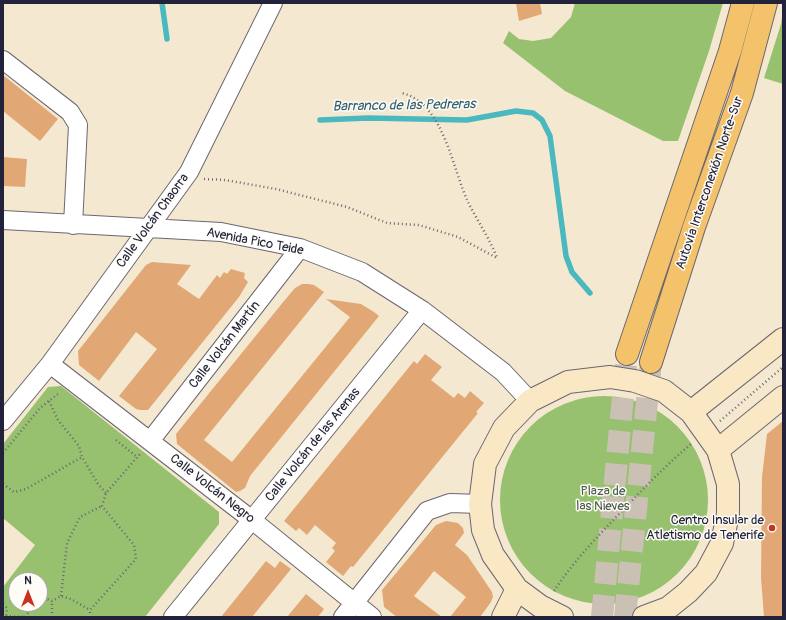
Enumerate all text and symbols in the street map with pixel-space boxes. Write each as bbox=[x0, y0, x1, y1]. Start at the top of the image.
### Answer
street label: Autovía Interconexión Norte-Sur bbox=[673, 94, 747, 272]
water label: Barranco de las Pedreras bbox=[332, 96, 476, 116]
street label: Calle Volcán Chaorra bbox=[114, 171, 192, 271]
street label: Avenida Pico Teide bbox=[205, 225, 305, 259]
street label: Calle Volcán Martín bbox=[186, 298, 264, 392]
street label: Calle Volcán de las Arenas bbox=[262, 385, 364, 505]
street label: Calle Volcán Negro bbox=[166, 451, 258, 527]
park label: Plaza de las Nieves bbox=[576, 484, 630, 515]
place label: Centro Insular de Atletismo de Tenerife bbox=[646, 513, 764, 544]
marker: Centro Insular de Atletismo de Tenerife bbox=[767, 523, 777, 533]
north arrow bbox=[8, 572, 48, 612]
text: N bbox=[24, 574, 32, 587]

